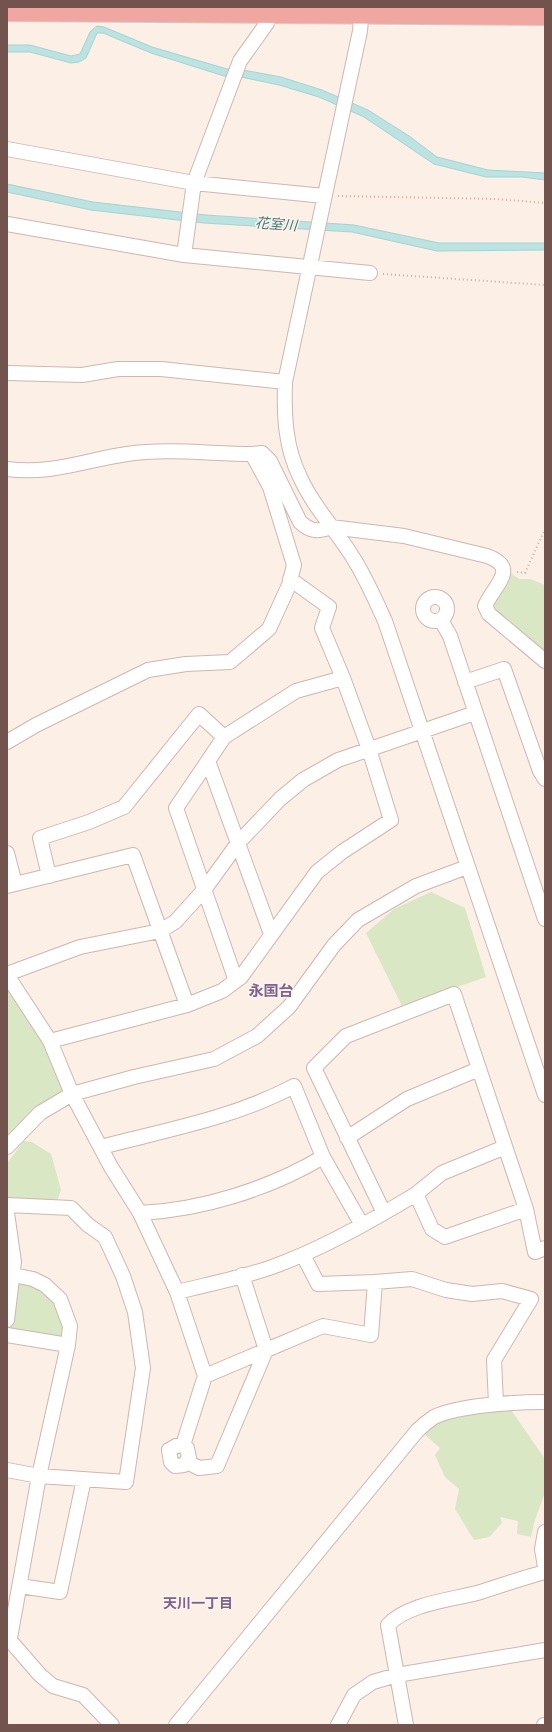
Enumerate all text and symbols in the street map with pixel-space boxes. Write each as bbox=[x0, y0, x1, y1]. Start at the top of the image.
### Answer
water label: 花室川 bbox=[254, 214, 300, 235]
district label: 永国台 bbox=[248, 981, 294, 1000]
district label: 天川一丁目 bbox=[163, 1594, 233, 1612]

